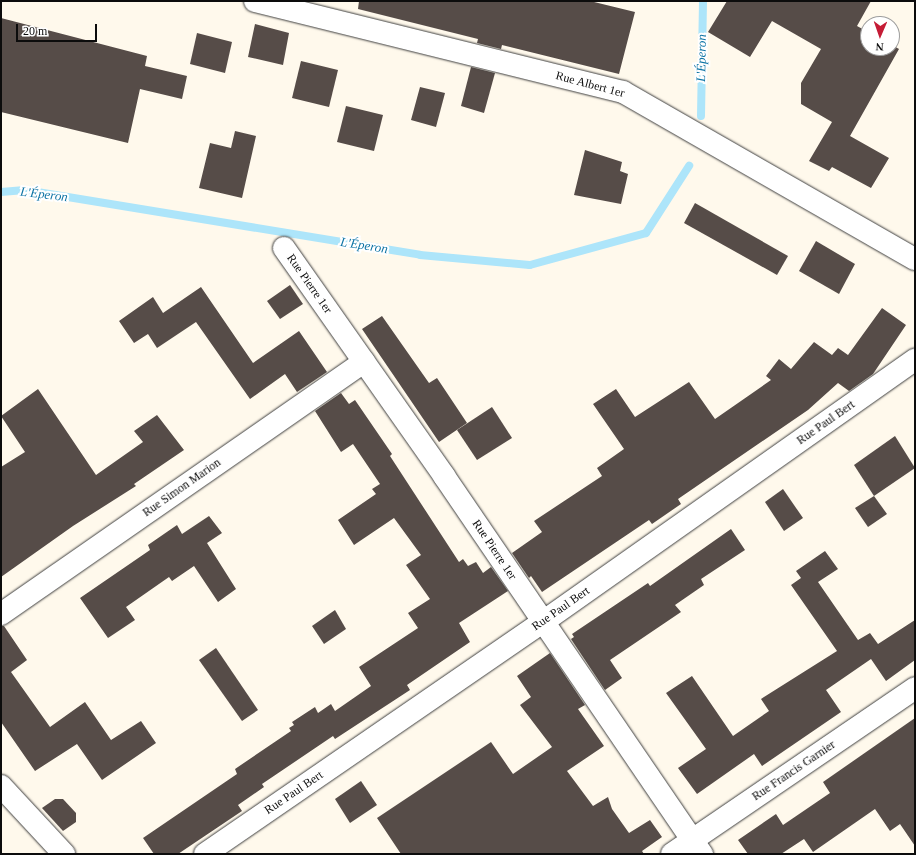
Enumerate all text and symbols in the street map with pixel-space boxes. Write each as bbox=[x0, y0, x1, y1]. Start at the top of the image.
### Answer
scale bar bbox=[18, 16, 99, 42]
north arrow bbox=[860, 16, 900, 56]
text: 20 m bbox=[23, 24, 47, 38]
water label: L'Éperon bbox=[694, 34, 710, 82]
text: N bbox=[875, 41, 884, 53]
street label: Rue Albert 1er bbox=[554, 69, 626, 101]
water label: L'Éperon bbox=[19, 184, 69, 206]
water label: L'Éperon bbox=[339, 235, 389, 257]
street label: Rue Pierre 1er bbox=[283, 251, 335, 317]
street label: Rue Paul Bert bbox=[794, 398, 858, 448]
street label: Rue Simon Marion bbox=[140, 456, 224, 520]
street label: Rue Pierre 1er bbox=[469, 517, 519, 583]
street label: Rue Paul Bert bbox=[529, 584, 593, 634]
street label: Rue Francis Garnier bbox=[750, 738, 838, 804]
street label: Rue Paul Bert bbox=[262, 768, 326, 818]

